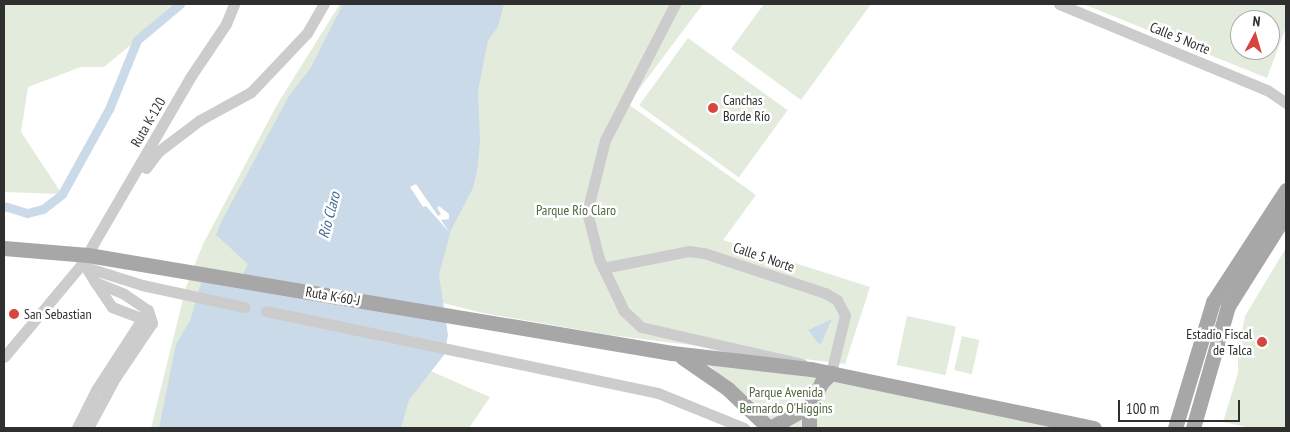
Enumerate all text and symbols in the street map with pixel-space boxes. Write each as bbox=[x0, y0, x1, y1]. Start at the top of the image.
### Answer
north arrow bbox=[1230, 10, 1280, 60]
text: N bbox=[1252, 12, 1261, 30]
street label: Calle 5 Norte bbox=[1147, 18, 1213, 58]
place label: Canchas Borde Río bbox=[723, 92, 770, 124]
street label: Ruta K-120 bbox=[127, 94, 169, 150]
marker: Canchas Borde Río bbox=[707, 102, 719, 114]
water label: Río Claro bbox=[314, 190, 344, 240]
park label: Parque Río Claro bbox=[536, 202, 616, 218]
street label: Calle 5 Norte bbox=[731, 239, 797, 275]
street label: Ruta K-60-J bbox=[304, 283, 362, 309]
place label: San Sebastian bbox=[24, 306, 92, 322]
marker: San Sebastian bbox=[8, 308, 20, 320]
place label: Estadio Fiscal de Talca bbox=[1186, 326, 1252, 358]
marker: Estadio Fiscal de Talca bbox=[1256, 336, 1268, 348]
park label: Parque Avenida Bernardo O'Higgins bbox=[739, 384, 833, 417]
scale bar bbox=[1120, 390, 1242, 422]
text: 100 m bbox=[1126, 399, 1159, 418]

